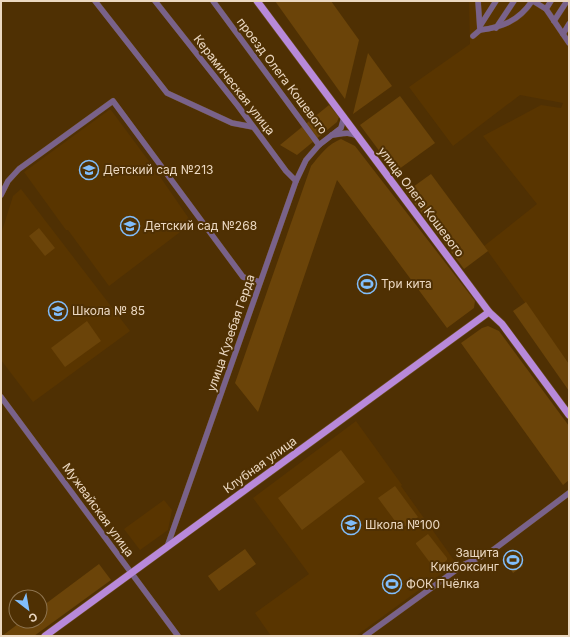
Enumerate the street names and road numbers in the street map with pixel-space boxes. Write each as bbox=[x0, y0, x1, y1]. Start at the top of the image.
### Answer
street label: проезд Олега Кошевого bbox=[234, 15, 331, 137]
street label: Керамическая улица bbox=[191, 32, 278, 138]
street label: улица Олега Кошевого bbox=[375, 144, 468, 260]
street label: улица Кузебая Герда bbox=[203, 272, 258, 393]
street label: Клубная улица bbox=[220, 433, 299, 496]
street label: Мужвайская улица bbox=[59, 460, 137, 560]

